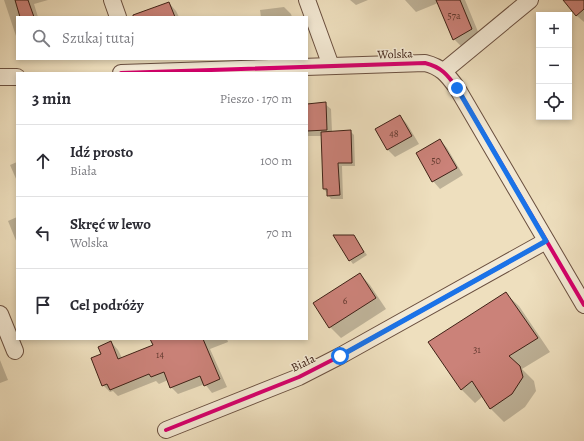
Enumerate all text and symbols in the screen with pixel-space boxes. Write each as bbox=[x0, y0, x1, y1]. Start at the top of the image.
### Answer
house number: 57a bbox=[447, 9, 461, 22]
map controls bbox=[536, 12, 572, 120]
button: + bbox=[536, 12, 572, 48]
search box bbox=[16, 16, 308, 60]
icon: search bbox=[30, 27, 52, 49]
text: Szukaj tutaj bbox=[62, 28, 135, 48]
street label: Wolska bbox=[376, 45, 413, 63]
button: − bbox=[536, 48, 572, 84]
route end bbox=[448, 79, 466, 97]
button: locate bbox=[536, 84, 572, 120]
text: 3 min bbox=[32, 87, 71, 110]
text: Pieszo · 170 m bbox=[220, 90, 292, 107]
house number: 48 bbox=[389, 127, 399, 140]
text: Idź prosto bbox=[70, 142, 133, 162]
icon: ahead bbox=[32, 150, 54, 172]
text: 100 m bbox=[260, 152, 292, 169]
house number: 50 bbox=[431, 154, 441, 167]
text: Biała bbox=[70, 162, 97, 179]
text: Skręć w lewo bbox=[70, 214, 151, 234]
icon: left bbox=[32, 222, 54, 244]
text: 70 m bbox=[266, 224, 292, 241]
text: Wolska bbox=[70, 234, 108, 251]
icon: arrive bbox=[32, 294, 54, 316]
house number: 6 bbox=[343, 294, 348, 307]
text: Cel podróży bbox=[70, 295, 144, 315]
house number: 31 bbox=[473, 343, 481, 356]
route start bbox=[331, 347, 349, 365]
house number: 14 bbox=[156, 348, 164, 361]
street label: Biała bbox=[288, 350, 318, 376]

